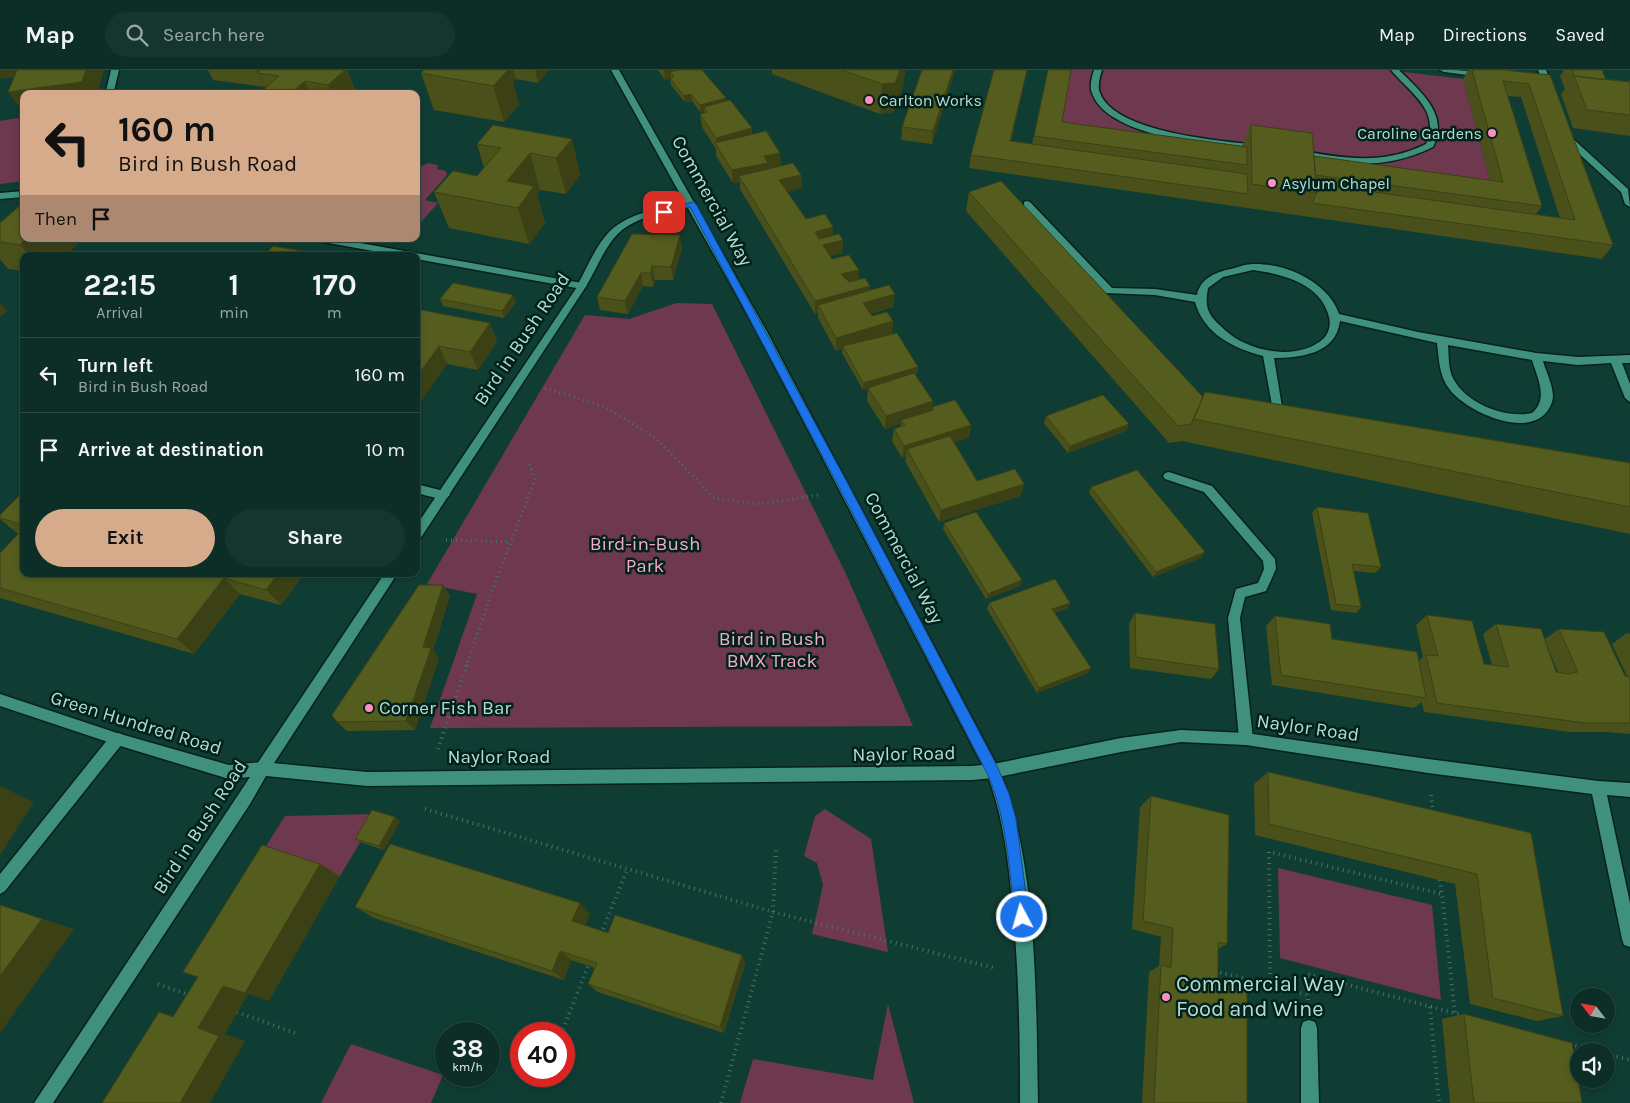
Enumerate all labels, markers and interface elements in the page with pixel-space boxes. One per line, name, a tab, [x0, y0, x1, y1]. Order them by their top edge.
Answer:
search box	[105, 12, 455, 57]
text: Map	[25, 21, 75, 49]
icon: search	[123, 21, 151, 49]
text: Search here	[163, 24, 265, 46]
text: Map	[1379, 24, 1415, 46]
text: Directions	[1443, 24, 1527, 46]
text: Saved	[1555, 24, 1605, 46]
place label: Carlton Works	[879, 91, 982, 110]
marker: Carlton Works	[863, 94, 875, 106]
text: 160 m	[118, 109, 216, 150]
icon: left	[35, 110, 100, 175]
place label: Caroline Gardens	[1357, 124, 1482, 143]
marker: Caroline Gardens	[1486, 127, 1498, 139]
street label: Commercial Way	[667, 132, 757, 270]
text: Bird in Bush Road	[118, 151, 297, 177]
place label: Asylum Chapel	[1282, 174, 1390, 193]
marker: Asylum Chapel	[1266, 177, 1278, 189]
pin	[643, 191, 685, 233]
icon: arrive	[650, 198, 678, 226]
icon: arrive	[87, 205, 115, 233]
text: Then	[35, 208, 77, 230]
text: 22:15	[83, 267, 156, 303]
text: 1	[229, 267, 239, 303]
text: 170	[312, 267, 357, 303]
street label: Bird in Bush Road	[470, 269, 574, 409]
text: Arrival	[96, 303, 143, 322]
text: min	[219, 303, 249, 322]
text: m	[327, 303, 342, 322]
text: Turn left	[78, 355, 153, 377]
icon: left	[35, 361, 63, 389]
text: 160 m	[354, 364, 405, 386]
text: Bird in Bush Road	[78, 377, 208, 396]
icon: arrive	[35, 436, 63, 464]
text: Arrive at destination	[78, 439, 264, 461]
text: 10 m	[365, 439, 405, 461]
street label: Commercial Way	[860, 489, 948, 628]
button: Exit	[35, 509, 215, 567]
button: Share	[225, 509, 405, 567]
park label: Bird-in-Bush Park	[590, 533, 700, 577]
park label: Bird in Bush BMX Track	[719, 628, 825, 672]
street label: Green Hundred Road	[48, 687, 224, 759]
place label: Corner Fish Bar	[379, 697, 511, 719]
marker: Corner Fish Bar	[363, 702, 375, 714]
street label: Naylor Road	[1255, 710, 1361, 746]
street label: Naylor Road	[852, 742, 956, 766]
street label: Naylor Road	[447, 746, 551, 768]
street label: Bird in Bush Road	[149, 756, 251, 898]
position arrow	[995, 890, 1047, 942]
place label: Commercial Way Food and Wine	[1176, 971, 1345, 1022]
north arrow	[1570, 988, 1615, 1032]
map controls	[1570, 988, 1615, 1088]
marker: Commercial Way Food and Wine	[1160, 991, 1172, 1003]
speed limit sign: 40	[510, 1022, 575, 1087]
text: 38	[452, 1034, 483, 1063]
button: sound	[1570, 1043, 1615, 1088]
text: km/h	[452, 1060, 483, 1074]

